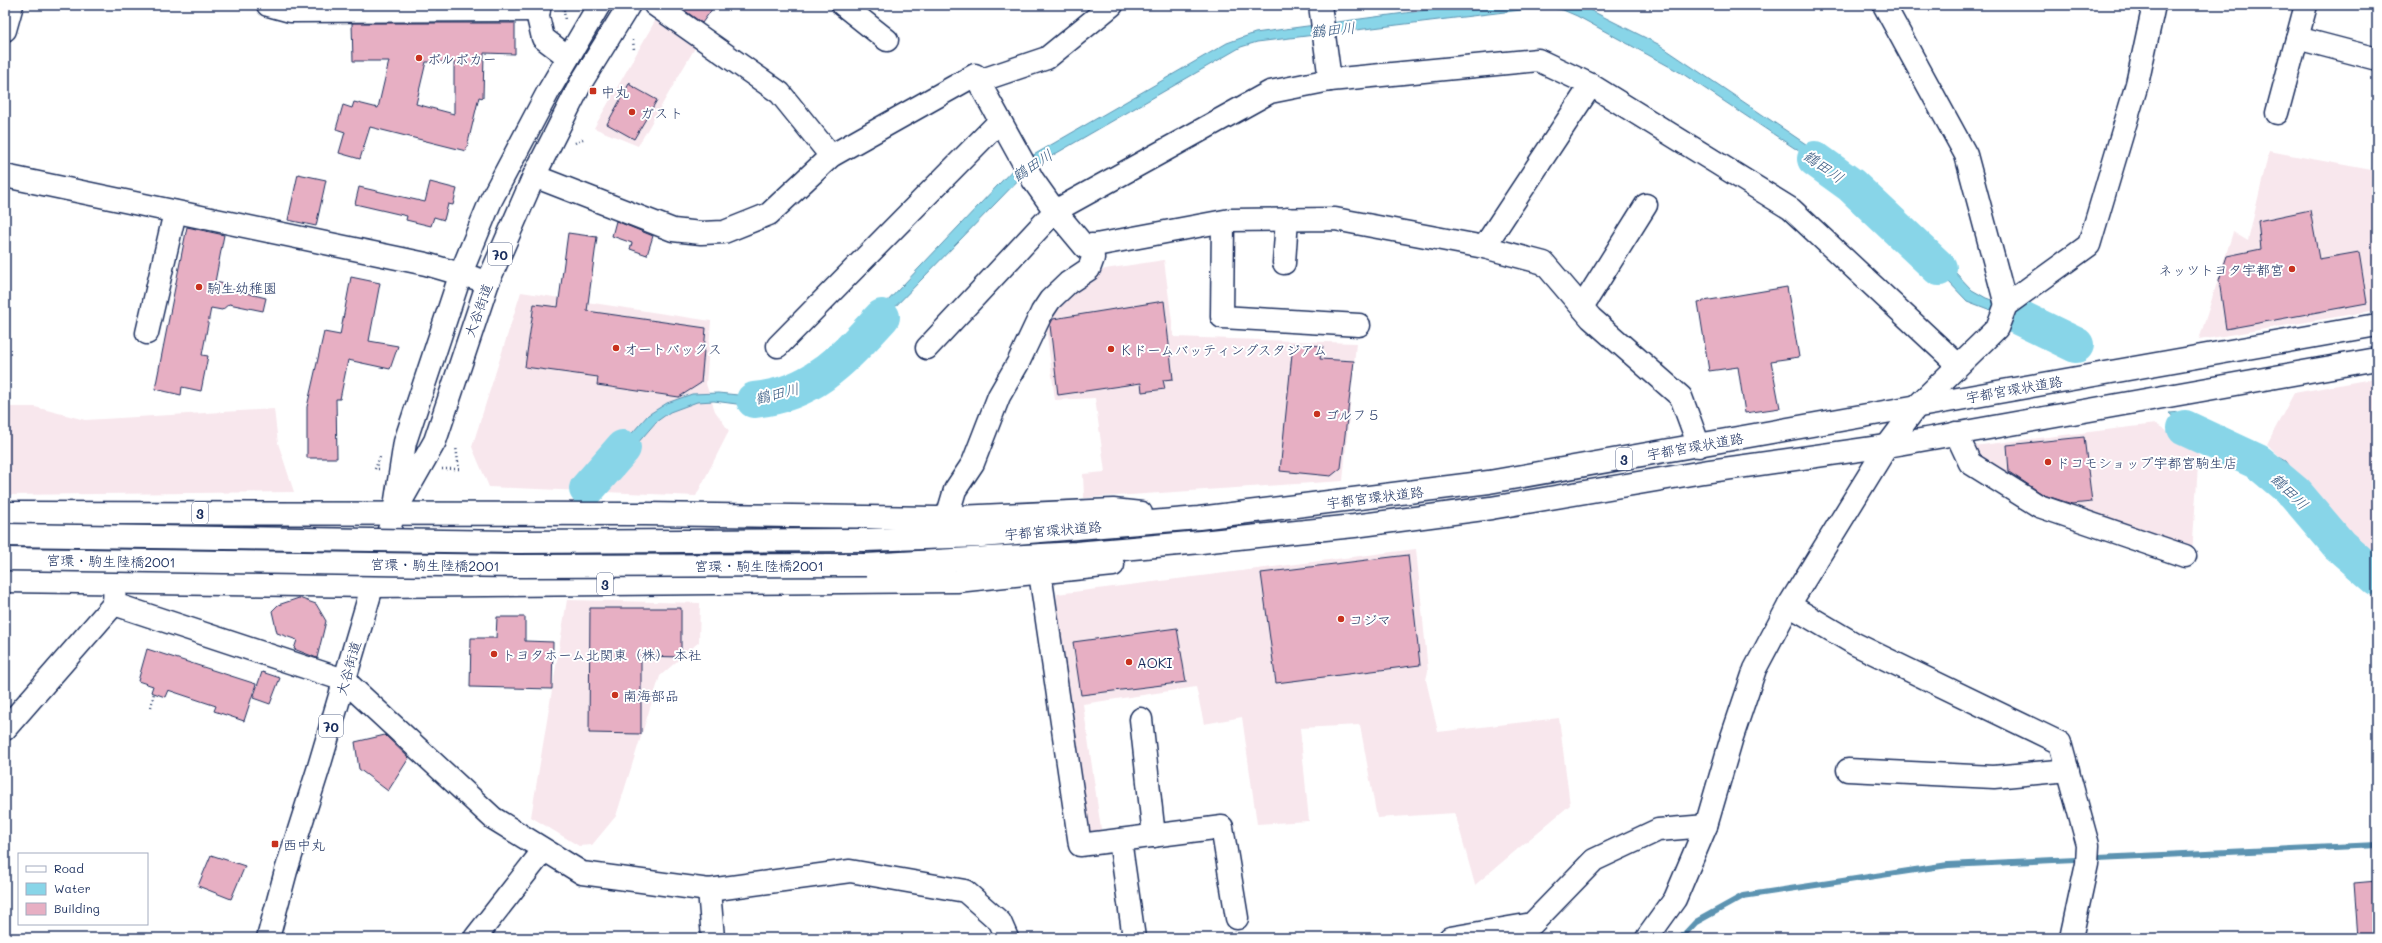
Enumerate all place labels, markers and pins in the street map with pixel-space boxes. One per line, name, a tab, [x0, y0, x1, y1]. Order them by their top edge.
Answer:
place label: ボルボカー	[427, 49, 497, 68]
marker: ボルボカー	[414, 53, 424, 63]
place label: 中丸	[601, 82, 629, 101]
marker: 中丸	[588, 86, 598, 96]
place label: ガスト	[640, 103, 683, 122]
marker: ガスト	[627, 107, 637, 117]
place label: ネッツトヨタ宇都宮	[2159, 260, 2284, 279]
marker: ネッツトヨタ宇都宮	[2287, 264, 2297, 274]
place label: 駒生幼稚園	[207, 278, 277, 297]
marker: 駒生幼稚園	[194, 282, 204, 292]
place label: オートバックス	[624, 339, 722, 358]
place label: Ｋドームバッティングスタジアム	[1119, 340, 1327, 359]
marker: オートバックス	[611, 343, 621, 353]
marker: Ｋドームバッティングスタジアム	[1106, 344, 1116, 354]
place label: ゴルフ５	[1325, 405, 1380, 424]
marker: ゴルフ５	[1312, 409, 1322, 419]
place label: ドコモショップ宇都宮駒生店	[2056, 453, 2237, 472]
marker: ドコモショップ宇都宮駒生店	[2043, 457, 2053, 467]
place label: コジマ	[1349, 610, 1391, 629]
marker: コジマ	[1336, 614, 1346, 624]
place label: トヨタホーム北関東（株） 本社	[502, 645, 702, 664]
marker: トヨタホーム北関東（株） 本社	[489, 649, 499, 659]
place label: AOKI	[1137, 653, 1172, 672]
marker: AOKI	[1124, 657, 1134, 667]
place label: 南海部品	[623, 686, 679, 705]
marker: 南海部品	[610, 690, 620, 700]
place label: 西中丸	[283, 835, 325, 854]
marker: 西中丸	[270, 839, 280, 849]

